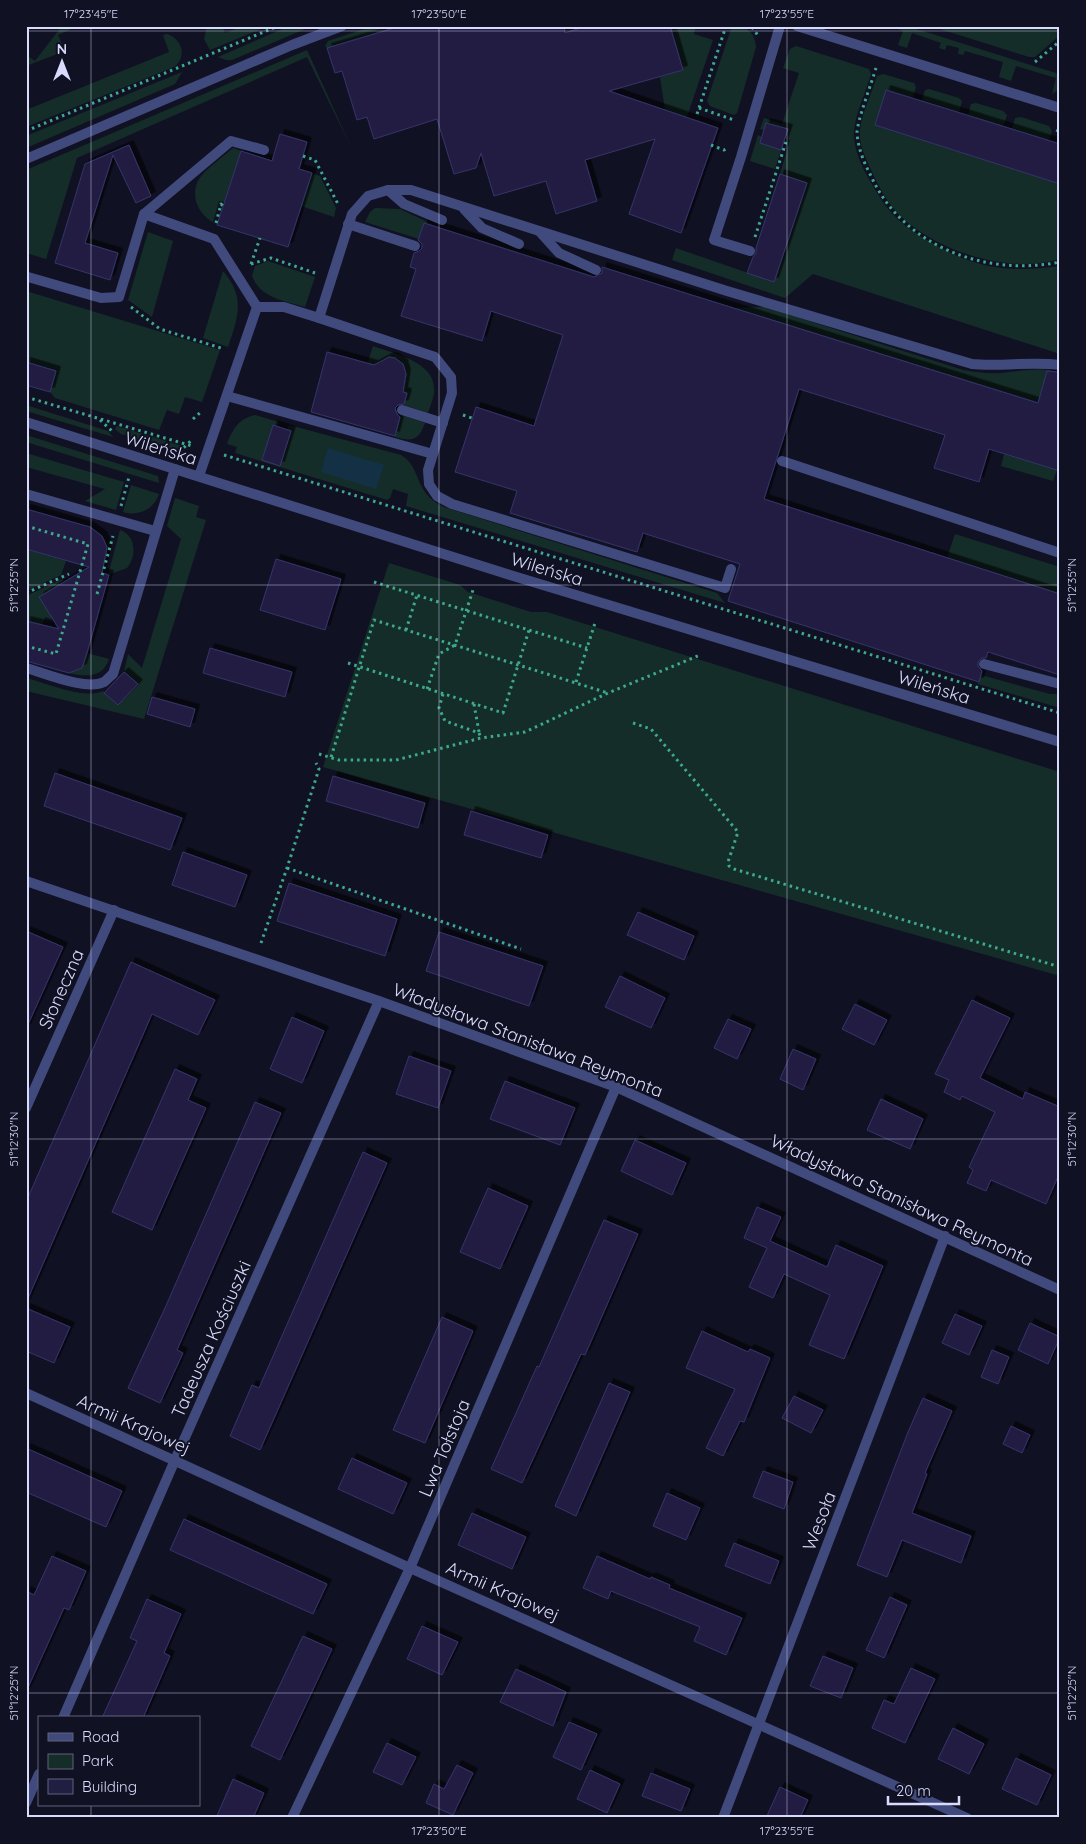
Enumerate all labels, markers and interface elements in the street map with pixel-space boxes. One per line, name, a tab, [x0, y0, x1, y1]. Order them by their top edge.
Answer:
text: 17°23'45"E	[64, 6, 118, 21]
text: 17°23'50"E	[412, 6, 467, 21]
text: 17°23'55"E	[760, 6, 814, 21]
north arrow	[38, 38, 88, 88]
text: N	[57, 40, 67, 58]
street label: Wileńska	[122, 426, 200, 470]
street label: Wileńska	[508, 547, 586, 591]
text: 51°12'35"N	[6, 558, 21, 612]
text: 51°12'35"N	[1064, 558, 1079, 612]
street label: Wileńska	[895, 665, 973, 709]
street label: Słoneczna	[33, 946, 89, 1032]
street label: Władysława Stanisława Reymonta	[390, 978, 666, 1102]
text: 51°12'30"N	[6, 1111, 21, 1167]
text: 51°12'30"N	[1064, 1111, 1079, 1167]
street label: Władysława Stanisława Reymonta	[767, 1129, 1037, 1271]
street label: Tadeusza Kościuszki	[166, 1257, 256, 1421]
street label: Armii Krajowej	[74, 1389, 194, 1459]
street label: Lwa Tołstoja	[413, 1396, 475, 1500]
street label: Wesoła	[797, 1488, 841, 1554]
street label: Armii Krajowej	[443, 1556, 563, 1626]
text: 51°12'25"N	[6, 1666, 21, 1720]
text: 51°12'25"N	[1064, 1666, 1079, 1720]
legend	[38, 1716, 200, 1806]
text: Road	[82, 1727, 119, 1746]
text: Park	[82, 1751, 114, 1770]
scale bar	[888, 1774, 960, 1806]
text: Building	[82, 1777, 137, 1796]
text: 20 m	[896, 1781, 931, 1800]
text: 17°23'50"E	[412, 1823, 467, 1838]
text: 17°23'55"E	[760, 1823, 814, 1838]

